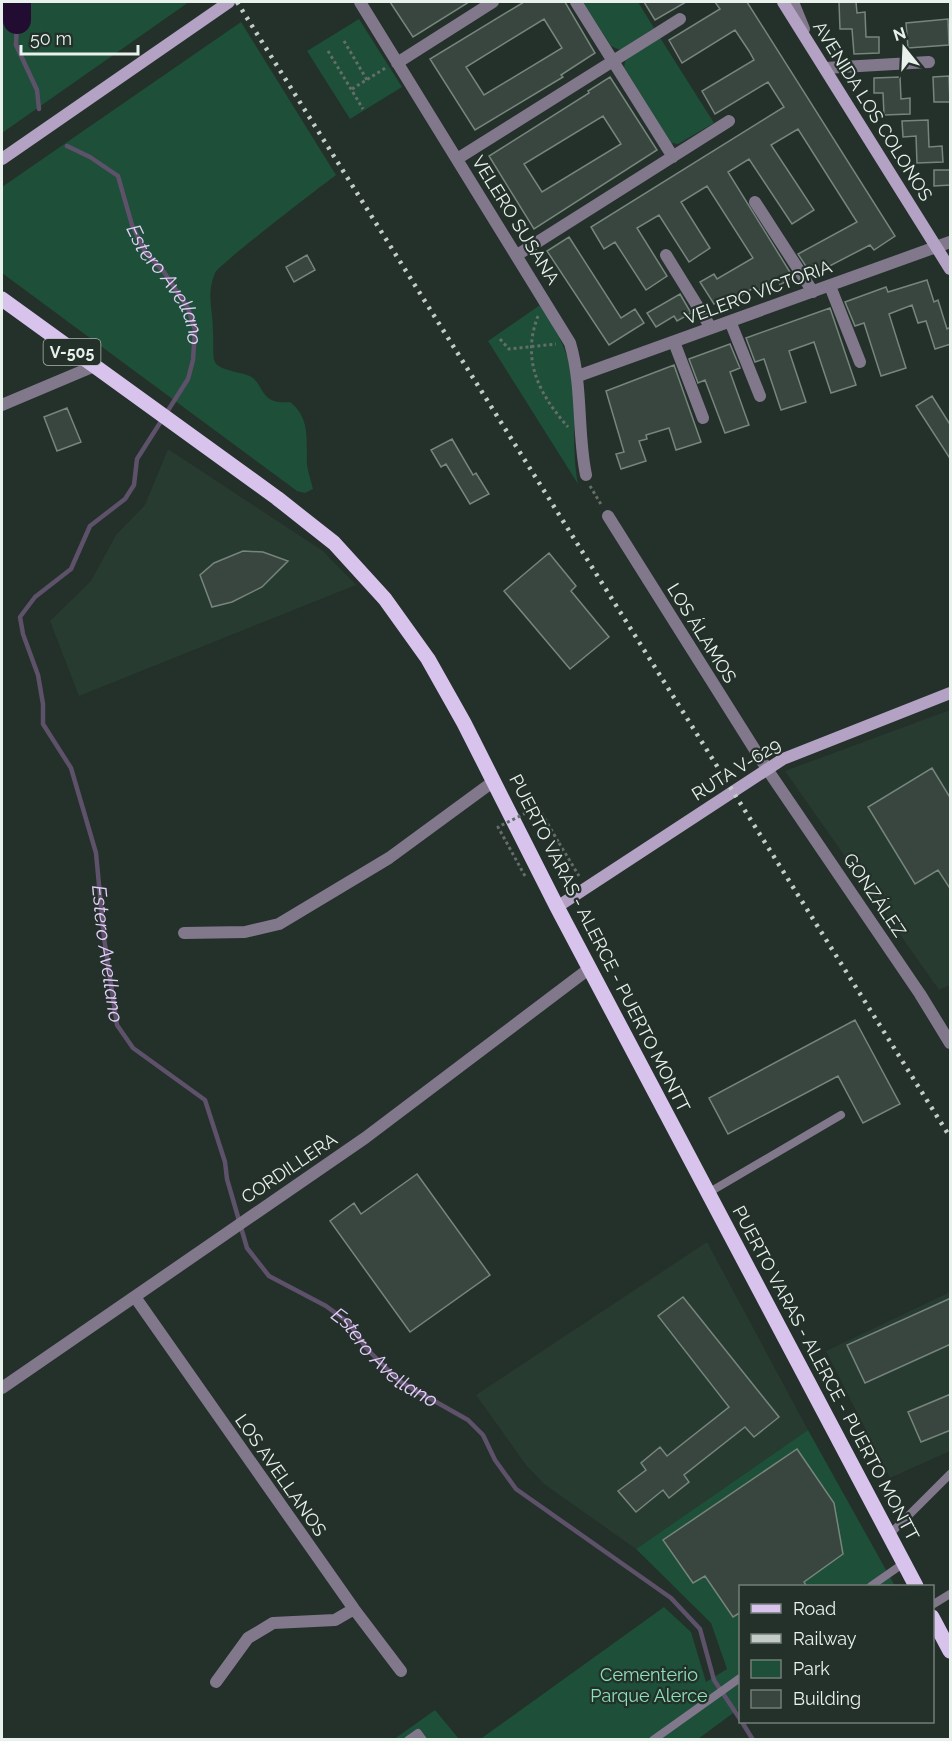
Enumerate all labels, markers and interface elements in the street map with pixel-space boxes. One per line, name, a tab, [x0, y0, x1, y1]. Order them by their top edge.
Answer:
street label: AVENIDA LOS COLONOS	[809, 17, 937, 205]
scale bar	[21, 18, 138, 56]
north arrow	[874, 18, 934, 78]
text: 50 m	[30, 28, 72, 49]
street label: VELERO SUSANA	[468, 152, 564, 288]
water label: Estero Avellano	[121, 220, 208, 346]
street label: VELERO VICTORIA	[681, 256, 835, 328]
road number: V-505	[44, 339, 100, 365]
street label: LOS ÁLAMOS	[663, 579, 742, 687]
street label: RUTA V-629	[688, 733, 784, 805]
street label: PUERTO VARAS - ALERCE - PUERTO MONTT	[505, 771, 695, 1115]
street label: GONZÁLEZ	[839, 849, 912, 941]
water label: Estero Avellano	[87, 884, 128, 1024]
street label: CORDILLERA	[237, 1128, 341, 1208]
street label: PUERTO VARAS - ALERCE - PUERTO MONTT	[728, 1202, 924, 1544]
water label: Estero Avellano	[327, 1302, 442, 1413]
street label: LOS AVELLANOS	[231, 1410, 331, 1540]
legend	[739, 1585, 934, 1723]
text: Road	[793, 1598, 836, 1619]
text: Railway	[793, 1628, 857, 1649]
text: Park	[793, 1658, 830, 1679]
park label: Cementerio Parque Alerce	[590, 1664, 708, 1706]
text: Building	[793, 1688, 861, 1709]

